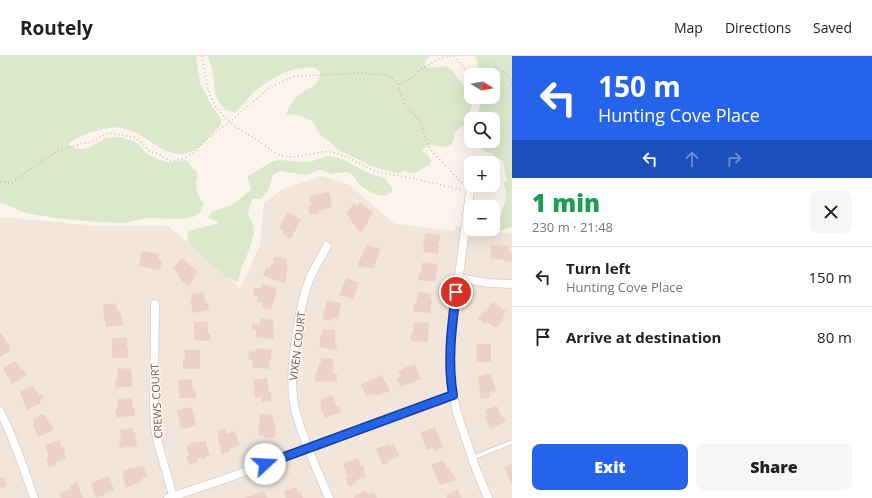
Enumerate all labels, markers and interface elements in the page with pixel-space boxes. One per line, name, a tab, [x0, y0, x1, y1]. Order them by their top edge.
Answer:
text: Routely	[20, 15, 93, 41]
text: Map	[674, 18, 703, 37]
text: Directions	[725, 18, 791, 37]
text: Saved	[813, 18, 852, 37]
text: 150 m	[598, 67, 681, 105]
north arrow	[464, 68, 500, 104]
map controls	[464, 68, 500, 236]
icon: left	[532, 72, 584, 124]
text: Hunting Cove Place	[598, 103, 760, 127]
button: search	[464, 112, 500, 148]
icon: left	[639, 148, 661, 170]
icon: ahead	[681, 148, 703, 170]
icon: right	[723, 148, 745, 170]
button: +	[464, 156, 500, 192]
text: 1 min	[532, 186, 600, 219]
button: close	[810, 191, 852, 233]
button: −	[464, 200, 500, 236]
text: 230 m · 21:48	[532, 218, 613, 236]
text: Turn left	[566, 258, 631, 278]
icon: left	[532, 266, 554, 288]
text: 150 m	[808, 267, 852, 287]
pin	[439, 275, 473, 309]
text: Hunting Cove Place	[566, 278, 683, 296]
icon: arrive	[445, 281, 467, 303]
street label: VIXEN COURT	[285, 311, 309, 381]
icon: arrive	[532, 326, 554, 348]
text: Arrive at destination	[566, 327, 721, 347]
text: 80 m	[817, 327, 852, 347]
street label: CREWS COURT	[147, 363, 165, 439]
position arrow	[244, 443, 286, 485]
button: Exit	[532, 444, 688, 490]
button: Share	[696, 444, 852, 490]

